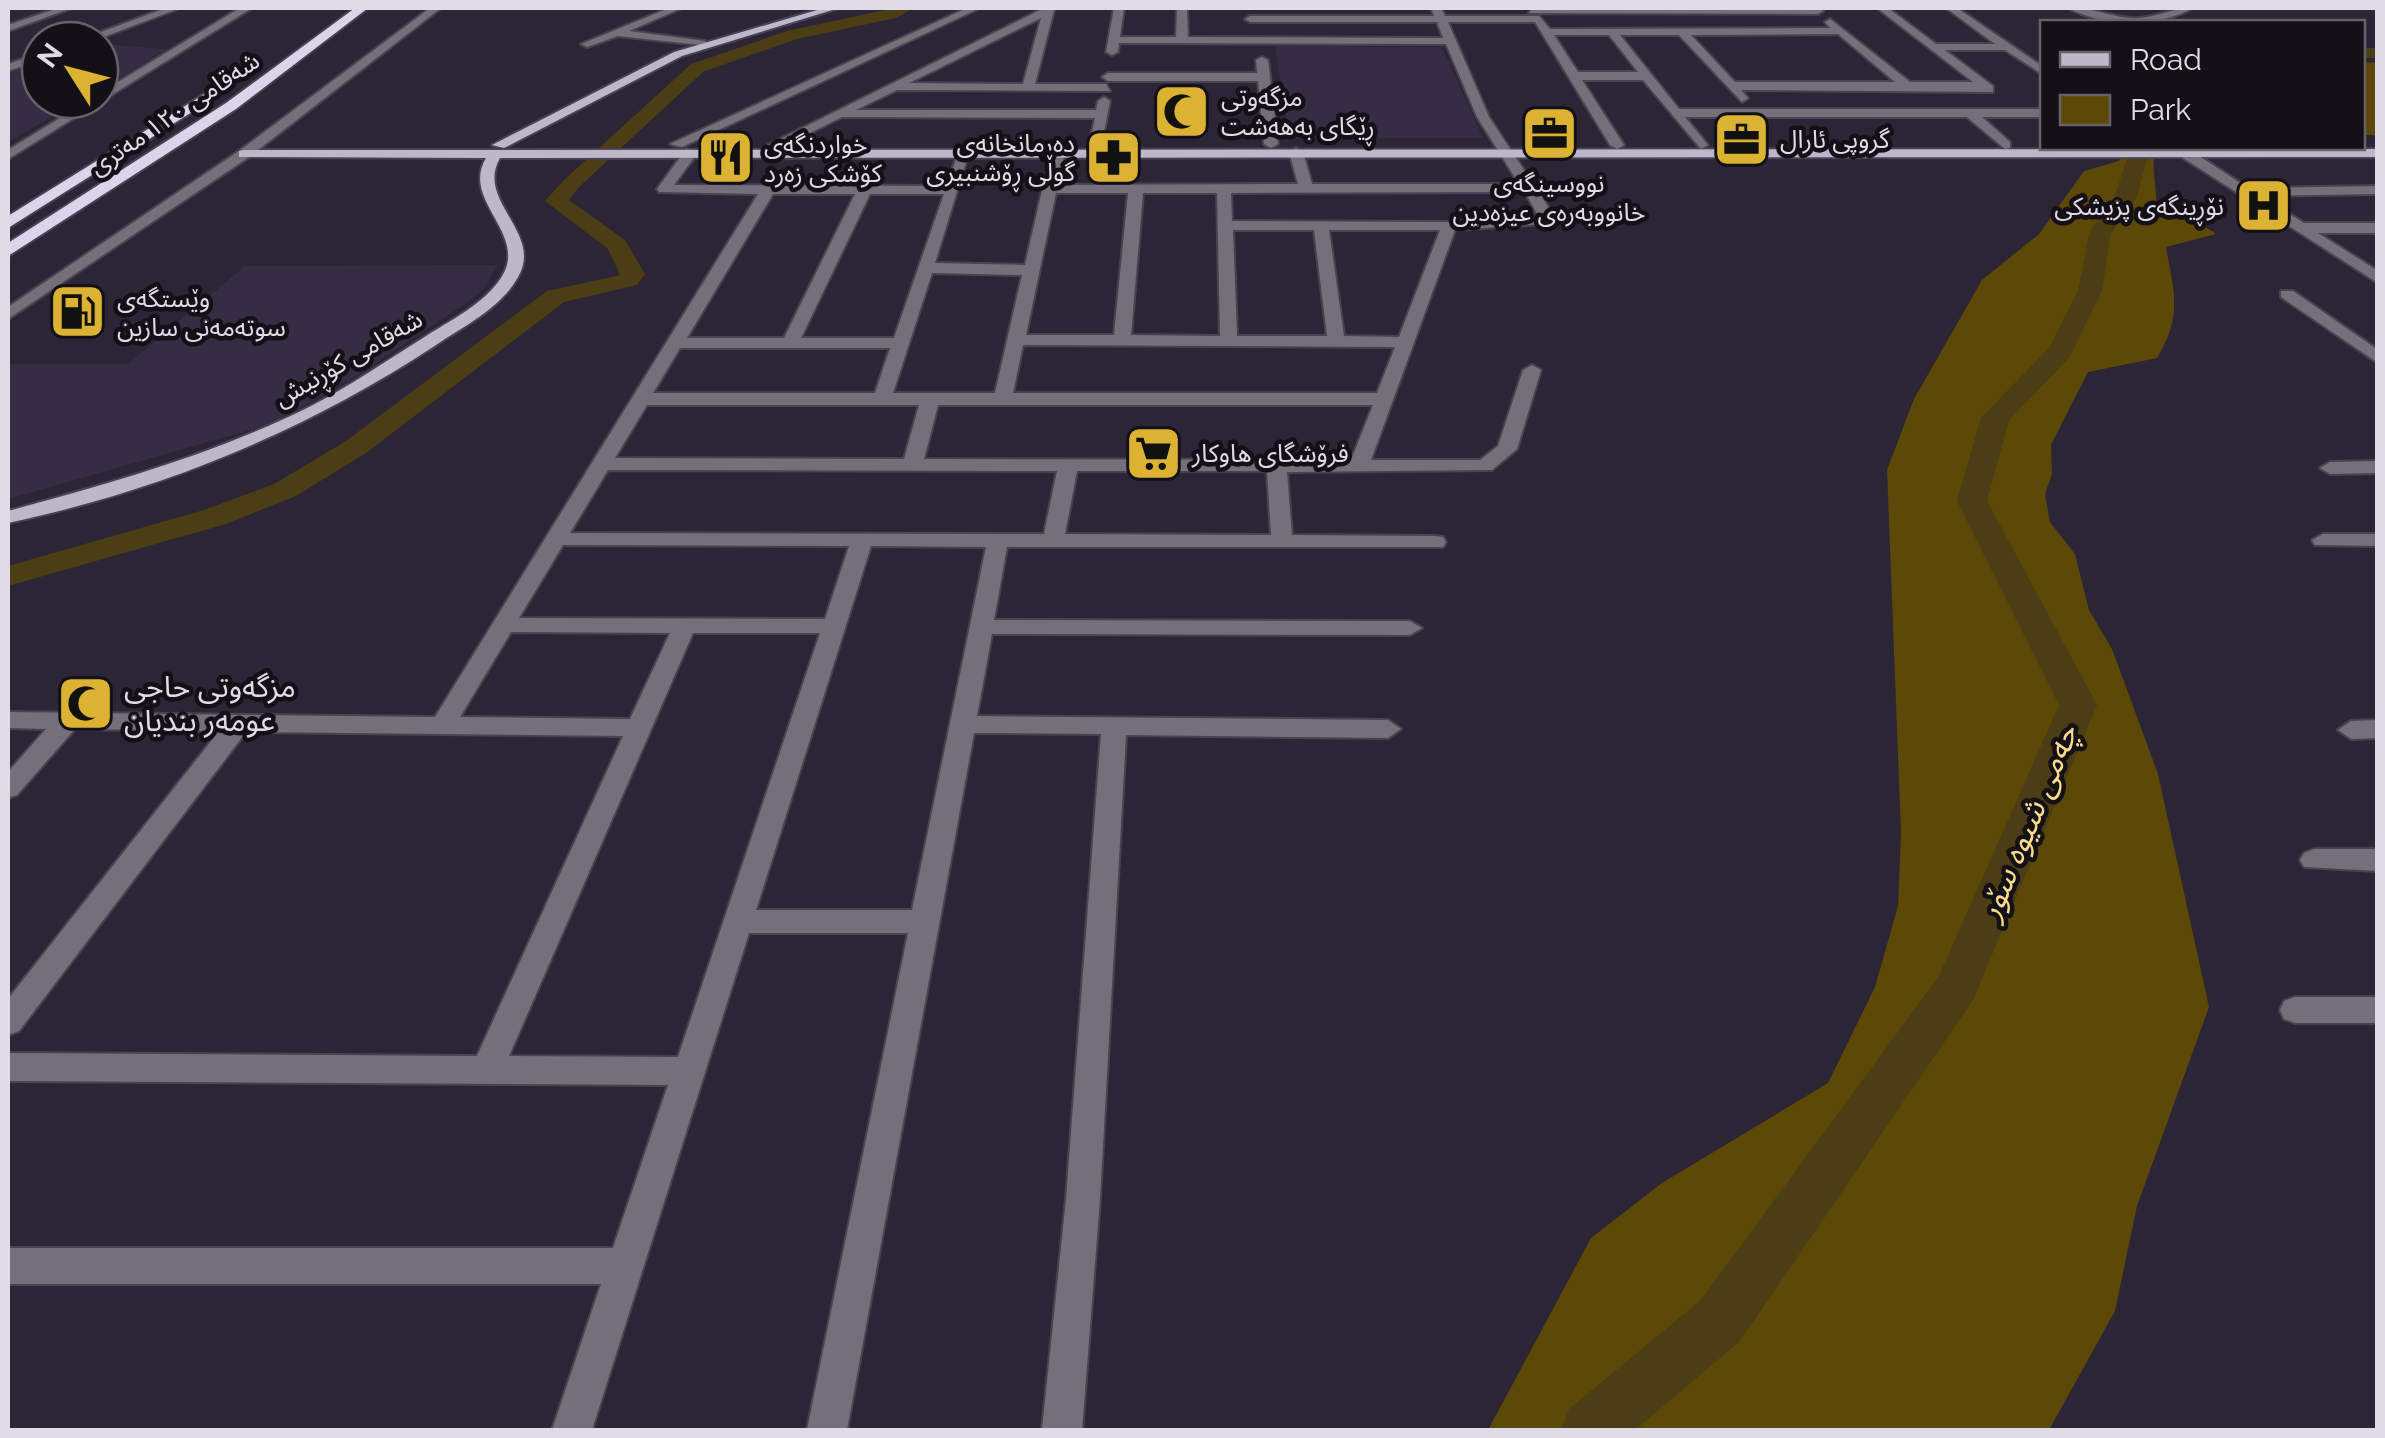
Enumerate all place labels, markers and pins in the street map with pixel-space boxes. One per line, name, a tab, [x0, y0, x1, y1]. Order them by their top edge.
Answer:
mosque icon: مزگەوتی ڕێگای بەھەشت	[1152, 81, 1212, 141]
place label: مزگەوتی ڕێگای بەھەشت	[1221, 82, 1375, 147]
office icon: نووسینگەی خانووبەرەی عیزەدین	[1519, 104, 1579, 164]
office icon: گروپی ئارال	[1711, 109, 1771, 169]
place label: گروپی ئارال	[1780, 124, 1890, 155]
pharmacy icon: دەرمانخانەی گوڵی ڕۆشنبیری	[1084, 127, 1144, 187]
restaurant icon: خواردنگەی کۆشکی زەرد	[695, 128, 755, 188]
place label: دەرمانخانەی گوڵی ڕۆشنبیری	[926, 128, 1076, 193]
place label: خواردنگەی کۆشکی زەرد	[764, 129, 883, 188]
place label: نووسینگەی خانووبەرەی عیزەدین	[1453, 168, 1645, 227]
hospital icon: نۆڕینگەی پزیشکی	[2233, 176, 2293, 236]
place label: نۆڕینگەی پزیشکی	[2054, 191, 2224, 227]
fuel station icon: وێستگەی سوتەمەنی سازین	[48, 282, 108, 342]
place label: وێستگەی سوتەمەنی سازین	[117, 283, 286, 342]
supermarket icon: فرۆشگای ھاوکار	[1123, 423, 1183, 483]
place label: فرۆشگای ھاوکار	[1191, 438, 1349, 468]
place label: مزگەوتی حاجی عومەر بندیان	[124, 669, 296, 738]
mosque icon: مزگەوتی حاجی عومەر بندیان	[55, 674, 115, 734]

